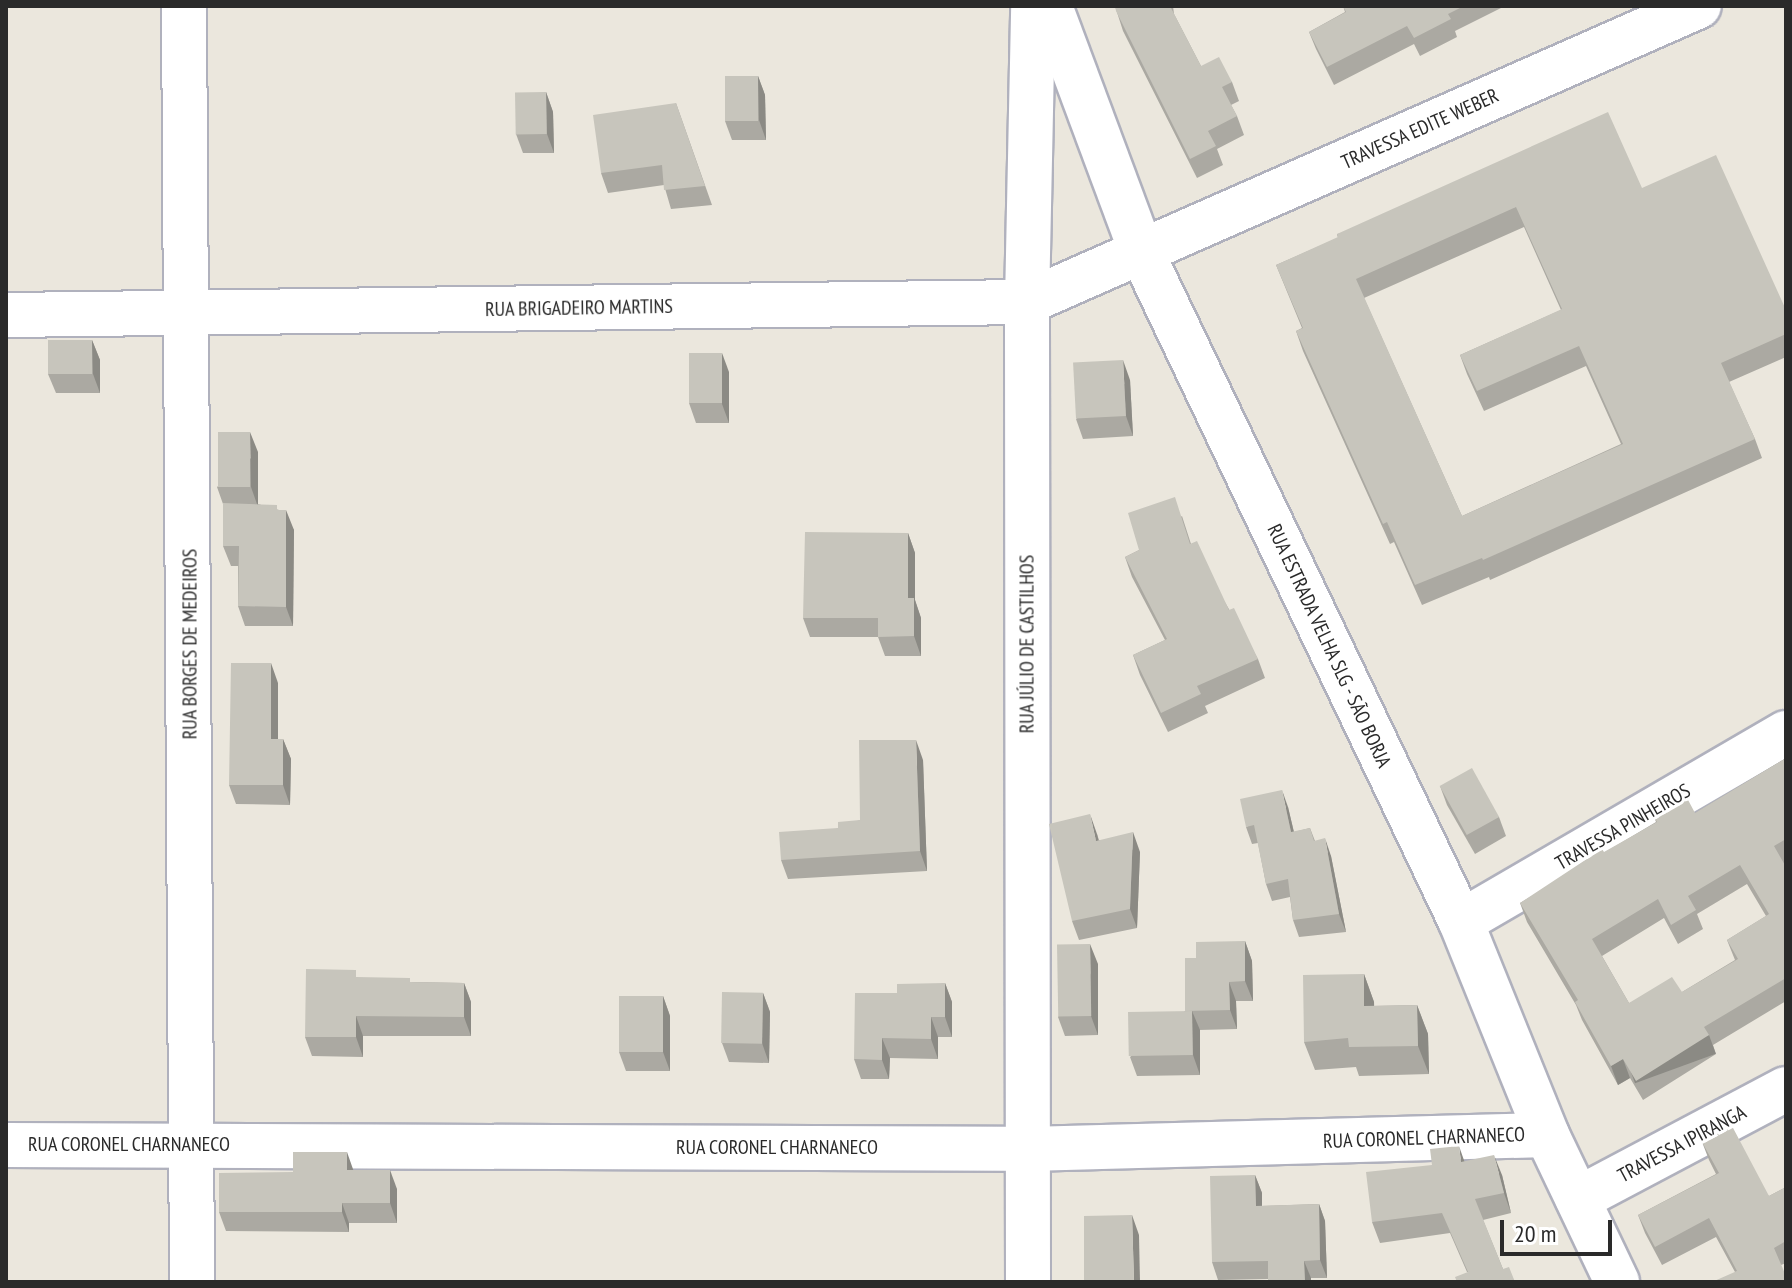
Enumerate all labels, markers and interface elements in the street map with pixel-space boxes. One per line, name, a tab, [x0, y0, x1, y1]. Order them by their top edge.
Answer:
street label: TRAVESSA EDITE WEBER	[1337, 83, 1503, 175]
street label: RUA BRIGADEIRO MARTINS	[485, 294, 673, 322]
street label: RUA ESTRADA VELHA SLG - SÃO BORJA	[1261, 519, 1397, 773]
street label: RUA BORGES DE MEDEIROS	[178, 548, 202, 740]
street label: RUA JÚLIO DE CASTILHOS	[1015, 554, 1039, 734]
street label: TRAVESSA PINHEIROS	[1551, 779, 1695, 875]
street label: TRAVESSA IPIRANGA	[1613, 1100, 1751, 1188]
street label: RUA CORONEL CHARNANECO	[1322, 1122, 1526, 1154]
street label: RUA CORONEL CHARNANECO	[27, 1132, 231, 1156]
street label: RUA CORONEL CHARNANECO	[675, 1135, 879, 1159]
scale bar	[1504, 1204, 1616, 1254]
text: 20 m	[1514, 1218, 1556, 1249]

